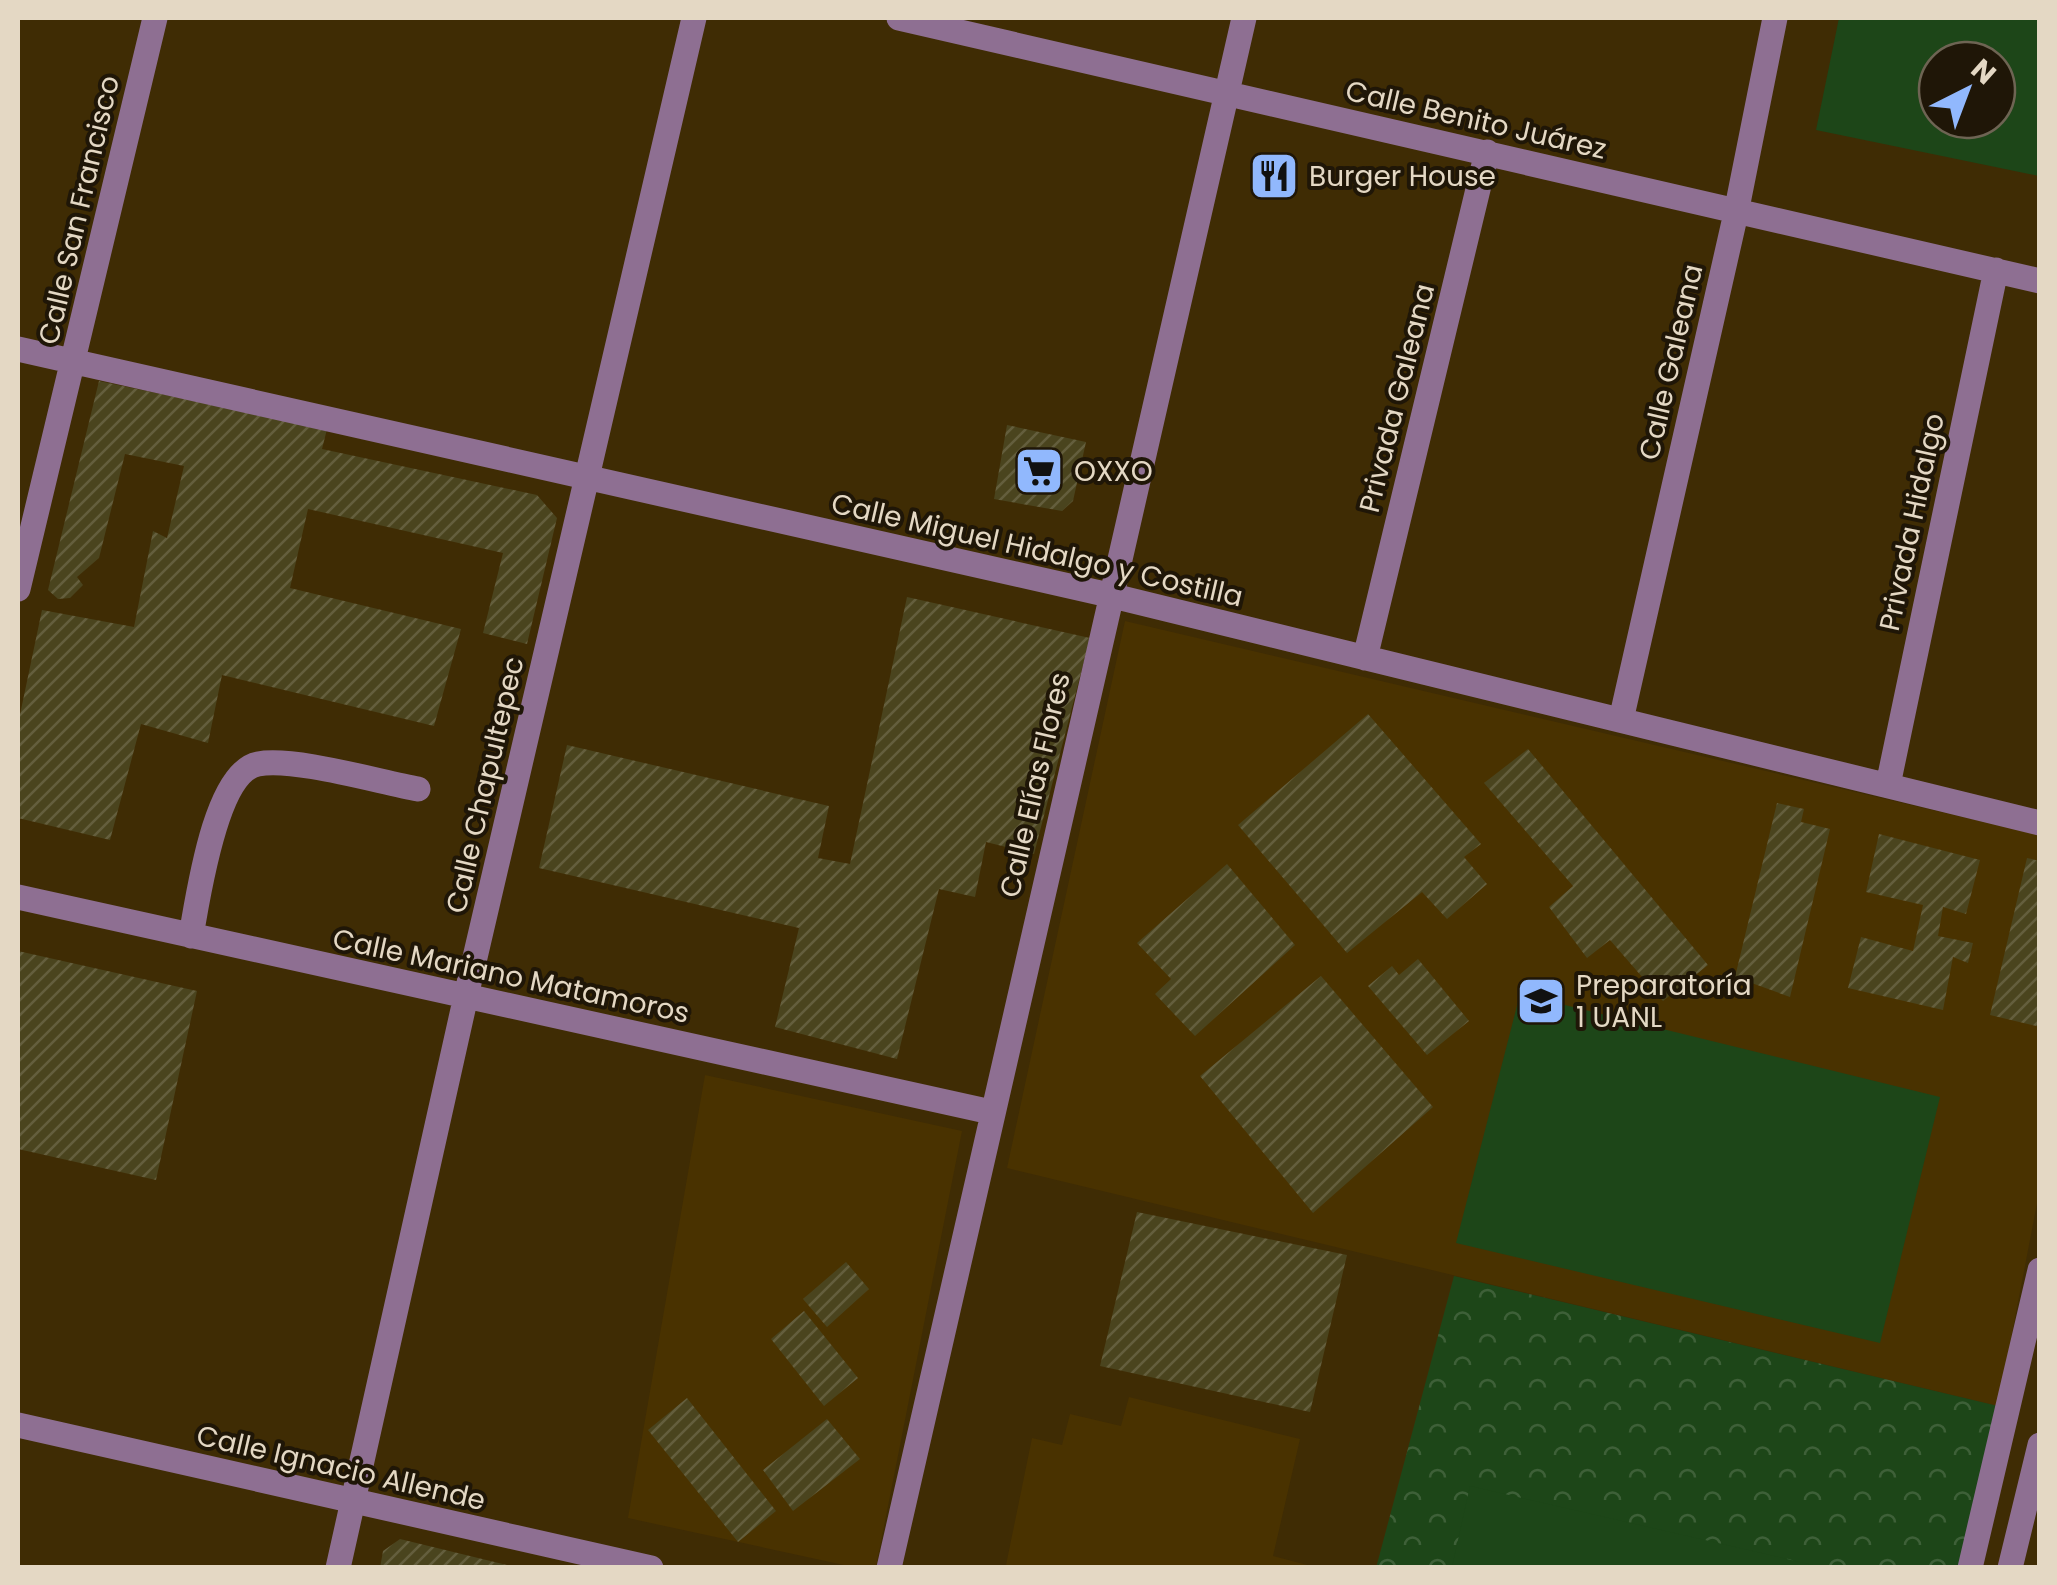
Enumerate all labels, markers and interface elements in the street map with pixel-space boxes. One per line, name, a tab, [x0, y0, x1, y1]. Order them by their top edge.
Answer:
north arrow	[1917, 40, 2017, 140]
text: N	[1963, 50, 2004, 93]
street label: Calle Benito Juárez	[1342, 71, 1610, 169]
street label: Calle San Francisco	[29, 72, 129, 348]
restaurant icon: Burger House	[1248, 150, 1300, 202]
place label: Burger House	[1309, 157, 1496, 196]
street label: Calle Galeana	[1630, 260, 1712, 464]
street label: Privada Galeana	[1350, 280, 1444, 516]
street label: Privada Hidalgo	[1870, 410, 1954, 634]
supermarket icon: OXXO	[1013, 445, 1065, 497]
place label: OXXO	[1074, 452, 1153, 491]
street label: Calle Miguel Hidalgo y Costilla	[827, 484, 1247, 616]
street label: Calle Chapultepec	[437, 653, 533, 917]
street label: Calle Elías Flores	[990, 669, 1080, 901]
street label: Calle Mariano Matamoros	[329, 919, 693, 1033]
place label: Preparatoría 1 UANL	[1576, 966, 1752, 1037]
school or university icon: Preparatoría 1 UANL	[1515, 975, 1567, 1027]
street label: Calle Ignacio Allende	[193, 1416, 489, 1520]

